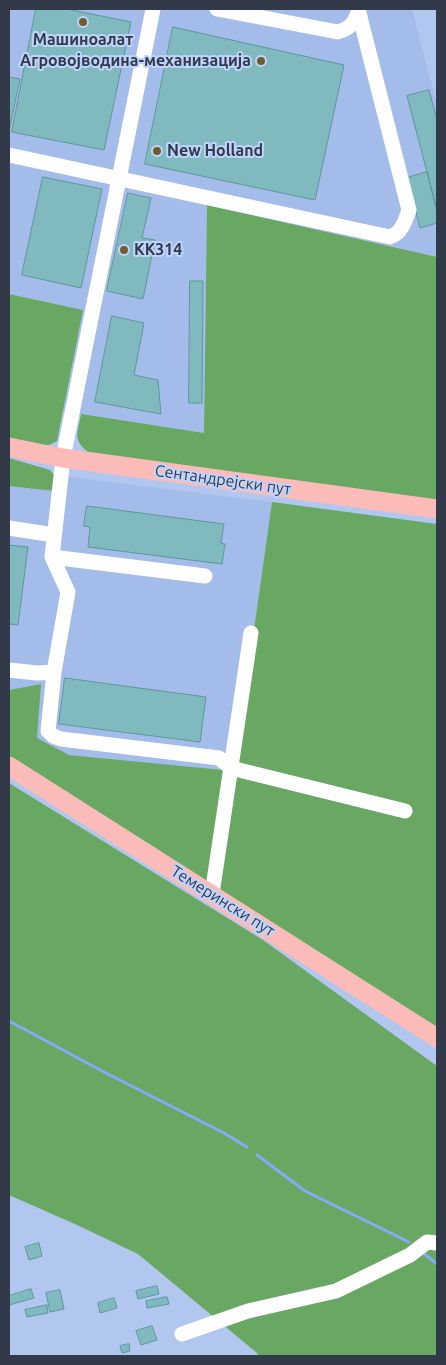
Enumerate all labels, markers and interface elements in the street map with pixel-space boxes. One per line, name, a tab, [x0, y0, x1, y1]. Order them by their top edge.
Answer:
marker: Машиноалат	[77, 16, 89, 28]
place label: Машиноалат	[33, 30, 133, 50]
place label: Агровојводина-механизација	[20, 51, 251, 71]
marker: Агровојводина-механизација	[255, 55, 267, 67]
place label: New Holland	[167, 141, 263, 161]
marker: New Holland	[151, 145, 163, 157]
place label: КК314	[134, 240, 182, 260]
marker: КК314	[118, 244, 130, 256]
street label: Сентандрејски пут	[154, 461, 292, 499]
street label: Темерински пут	[168, 861, 278, 941]

